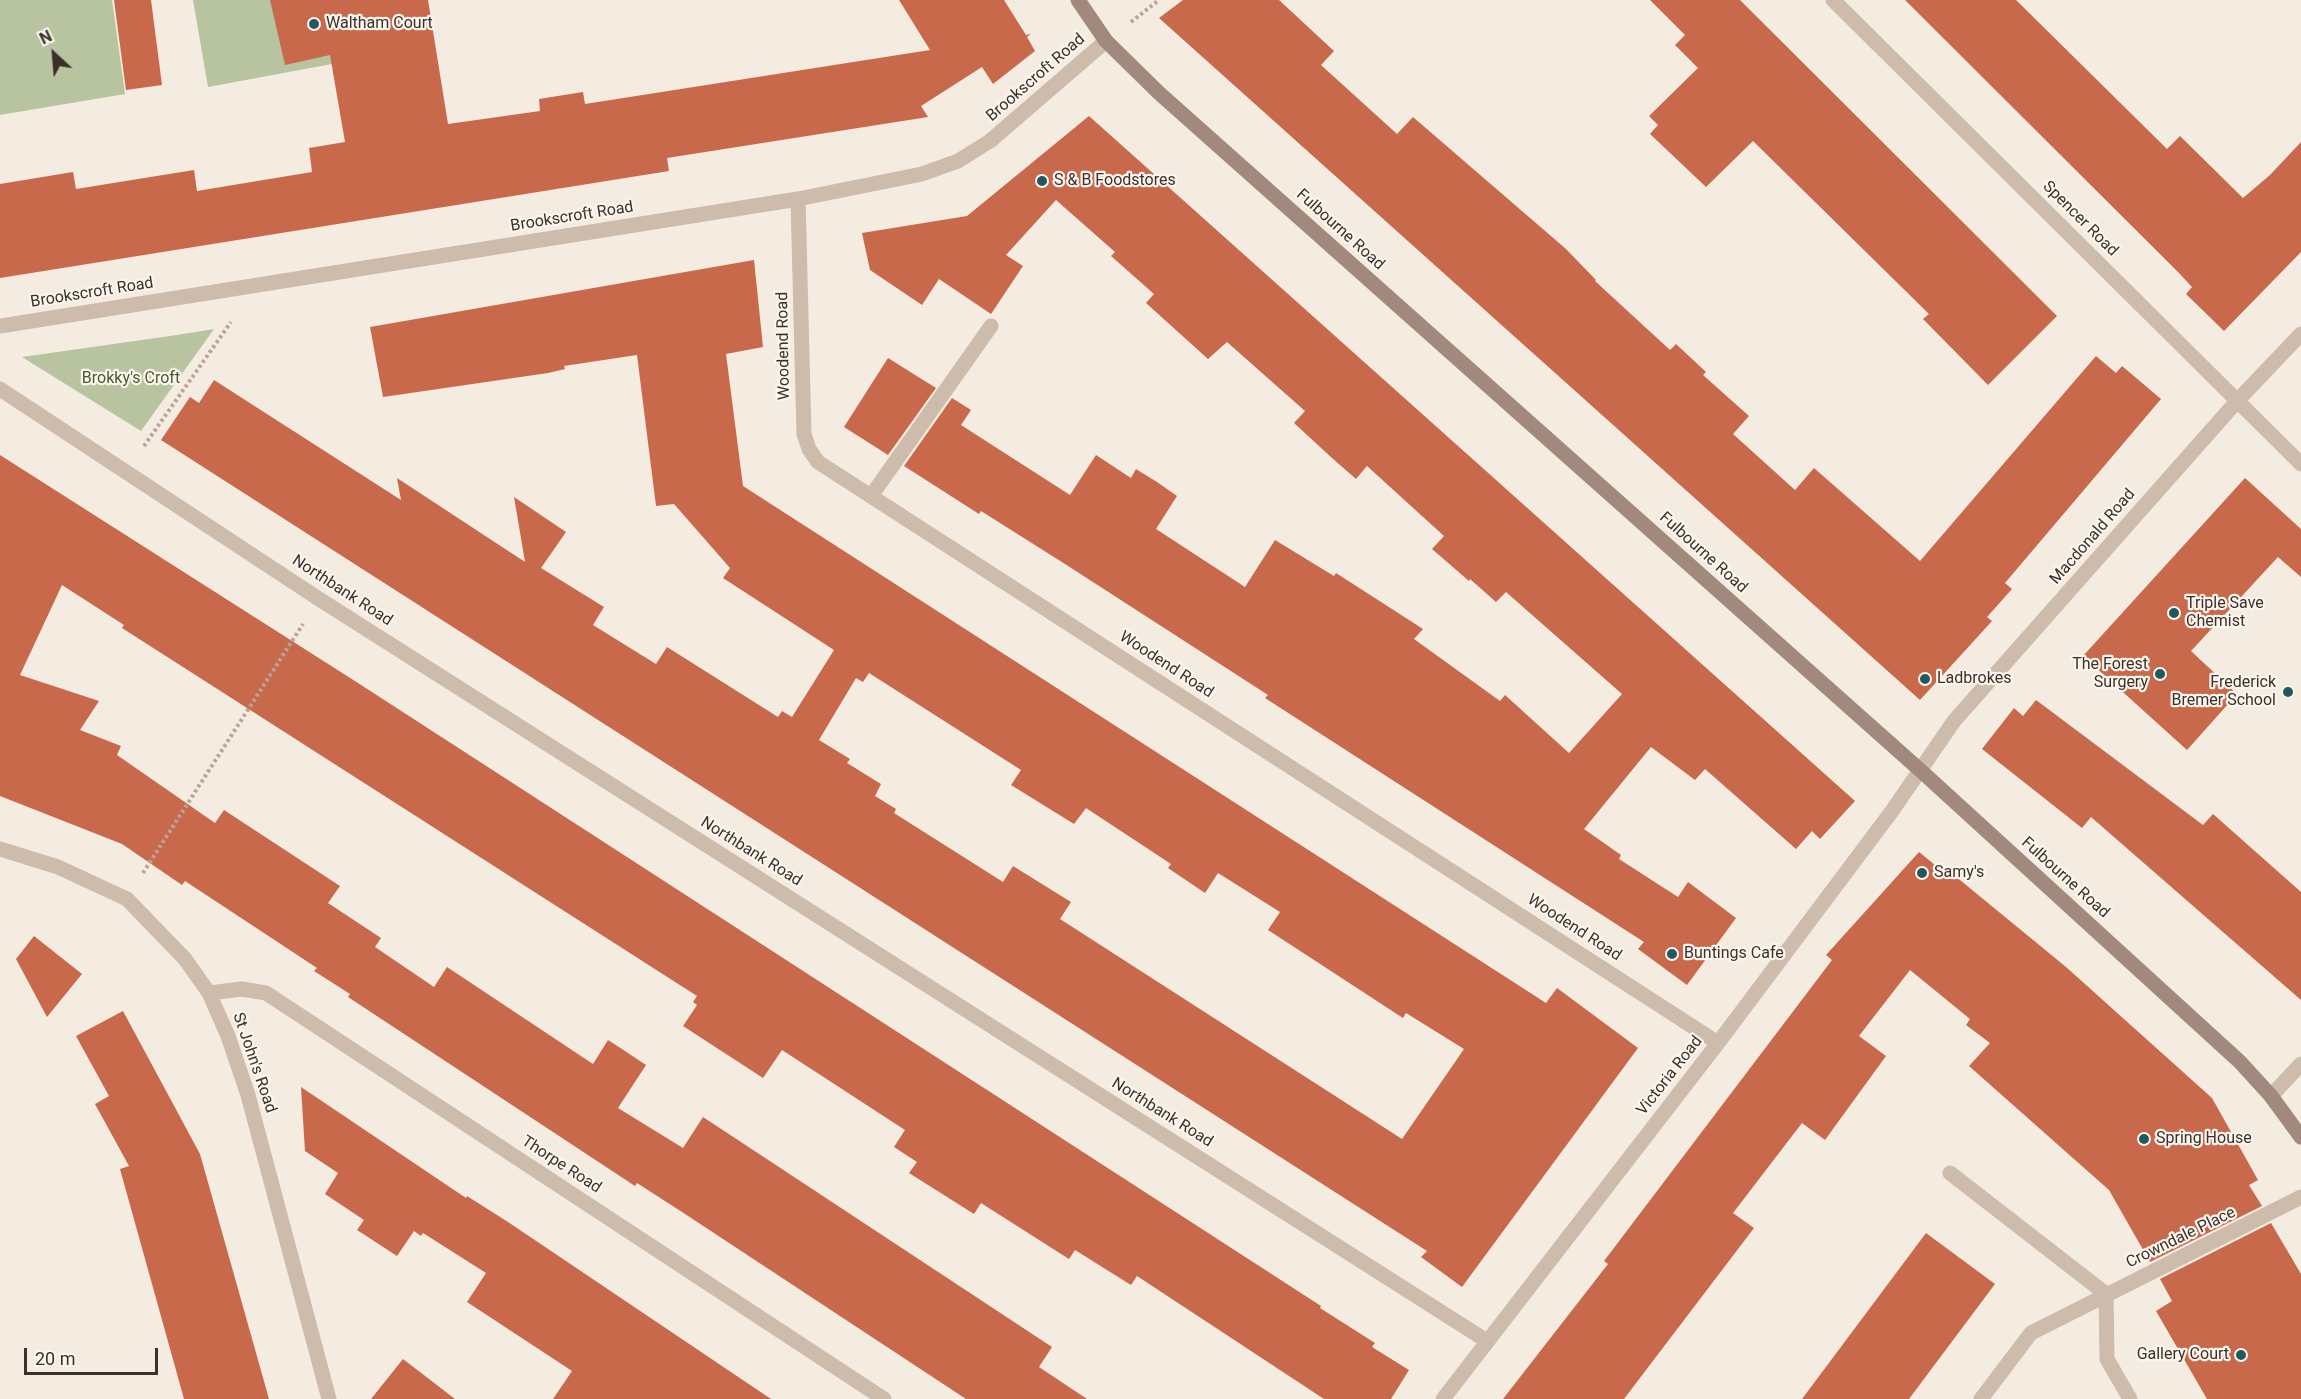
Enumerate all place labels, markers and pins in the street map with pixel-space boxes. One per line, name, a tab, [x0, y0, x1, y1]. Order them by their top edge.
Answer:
place label: Waltham Court	[326, 14, 433, 34]
marker: Waltham Court	[307, 17, 321, 31]
place label: S & B Foodstores	[1054, 171, 1176, 191]
marker: S & B Foodstores	[1035, 174, 1049, 188]
place label: Triple Save Chemist	[2186, 594, 2264, 632]
marker: Triple Save Chemist	[2167, 606, 2181, 620]
place label: The Forest Surgery	[2072, 655, 2148, 693]
marker: The Forest Surgery	[2153, 667, 2167, 681]
place label: Ladbrokes	[1937, 669, 2011, 689]
marker: Ladbrokes	[1918, 672, 1932, 686]
place label: Frederick Bremer School	[2172, 673, 2276, 711]
marker: Frederick Bremer School	[2281, 685, 2295, 699]
place label: Samy's	[1934, 863, 1984, 883]
marker: Samy's	[1915, 866, 1929, 880]
place label: Buntings Cafe	[1684, 944, 1784, 964]
marker: Buntings Cafe	[1665, 947, 1679, 961]
place label: Spring House	[2156, 1129, 2252, 1149]
marker: Spring House	[2137, 1132, 2151, 1146]
place label: Gallery Court	[2137, 1345, 2229, 1365]
marker: Gallery Court	[2234, 1348, 2248, 1362]

